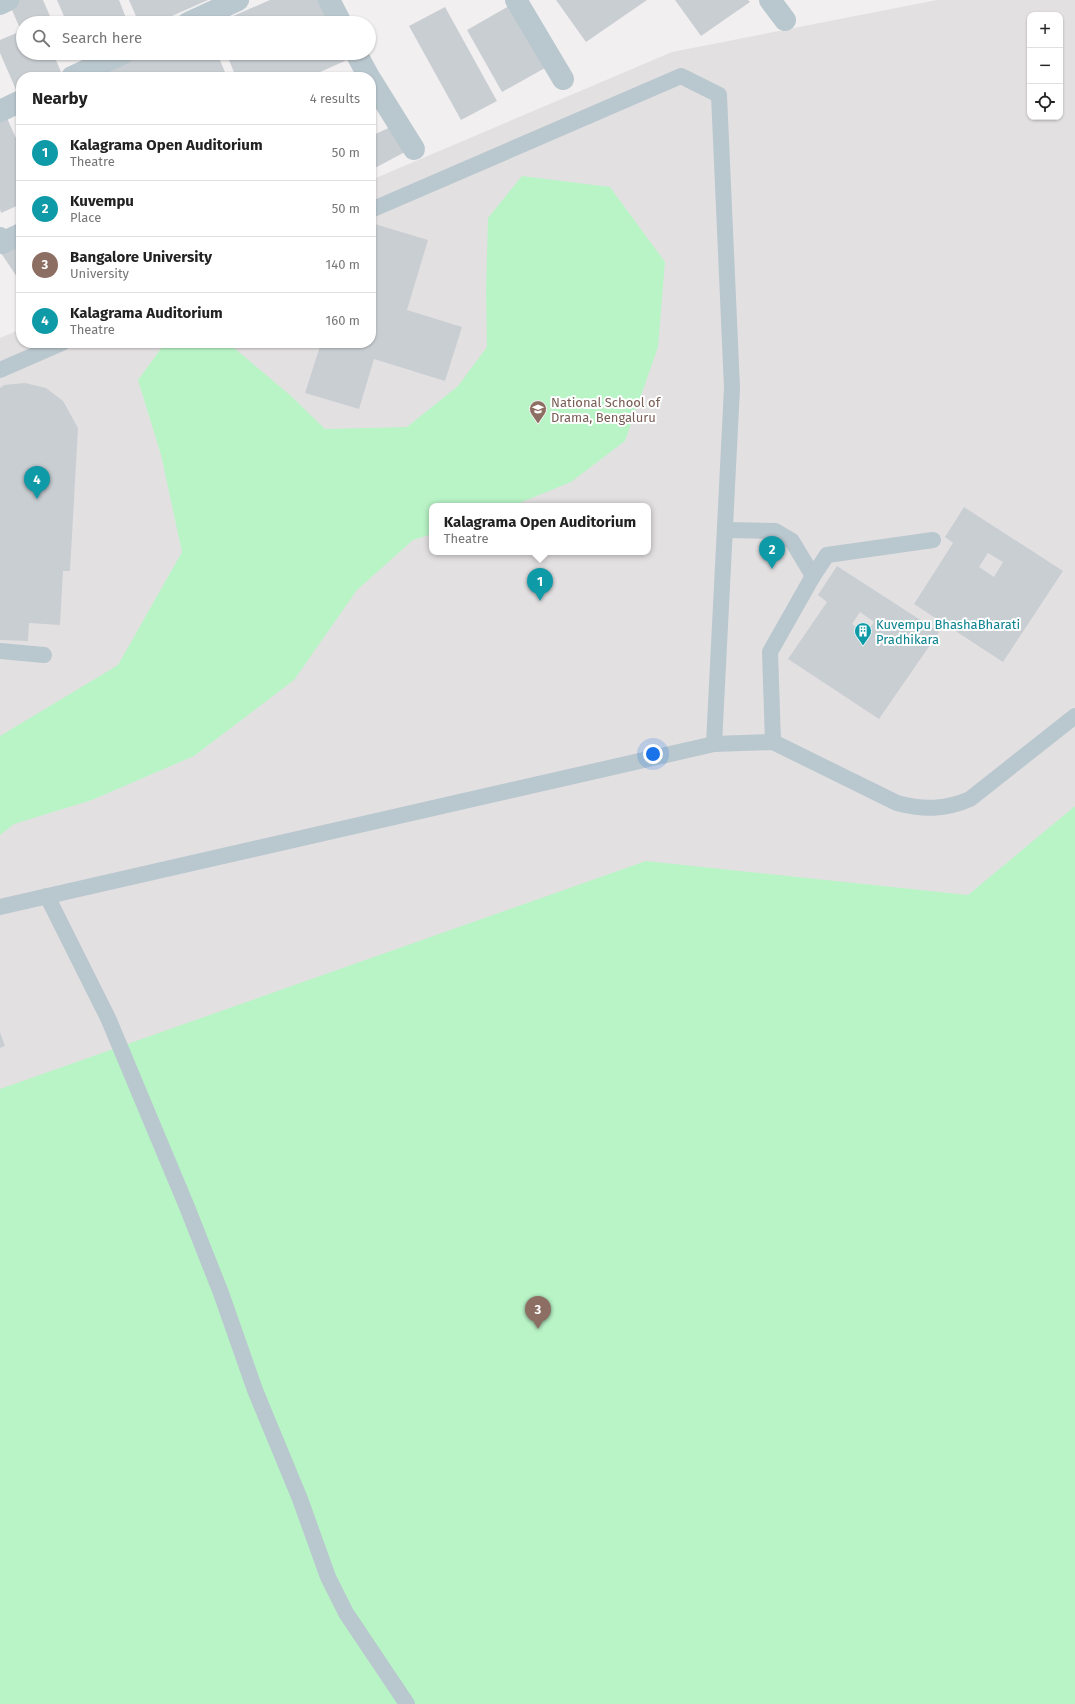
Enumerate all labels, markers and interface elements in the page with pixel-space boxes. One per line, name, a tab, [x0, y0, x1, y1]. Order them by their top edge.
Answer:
map controls	[1027, 12, 1063, 120]
button: +	[1027, 12, 1063, 48]
search box	[16, 16, 376, 60]
icon: search	[30, 27, 52, 49]
text: Search here	[62, 29, 142, 47]
button: −	[1027, 48, 1063, 84]
button: locate	[1027, 84, 1063, 120]
text: Nearby	[32, 88, 87, 109]
text: 4 results	[310, 91, 360, 106]
text: Kalagrama Open Auditorium	[70, 136, 263, 154]
text: 1	[42, 145, 48, 160]
text: 50 m	[332, 145, 360, 160]
text: Theatre	[70, 154, 115, 169]
text: Kuvempu	[70, 192, 134, 210]
text: 2	[42, 201, 48, 216]
text: 50 m	[332, 201, 360, 216]
text: Place	[70, 210, 101, 225]
text: Bangalore University	[70, 248, 212, 266]
text: 3	[42, 257, 48, 272]
text: 140 m	[326, 257, 360, 272]
text: University	[70, 266, 129, 281]
text: Kalagrama Auditorium	[70, 304, 223, 322]
text: 4	[41, 313, 49, 328]
text: 160 m	[326, 313, 360, 328]
text: Theatre	[70, 322, 115, 337]
place label: National School of Drama, Bengaluru	[551, 395, 662, 425]
school or university icon: National School of Drama, Bengaluru	[528, 399, 548, 424]
pin: 4	[24, 466, 50, 499]
popup	[429, 503, 651, 555]
text: Kalagrama Open Auditorium	[444, 513, 636, 531]
text: Theatre	[444, 531, 489, 546]
pin: 2	[759, 536, 785, 569]
pin: 1	[527, 568, 553, 601]
place label: Kuvempu BhashaBharati Pradhikara	[876, 617, 1020, 647]
building icon: Kuvempu BhashaBharati Pradhikara	[853, 621, 873, 646]
your location	[643, 744, 663, 764]
pin: 3	[525, 1296, 551, 1329]

